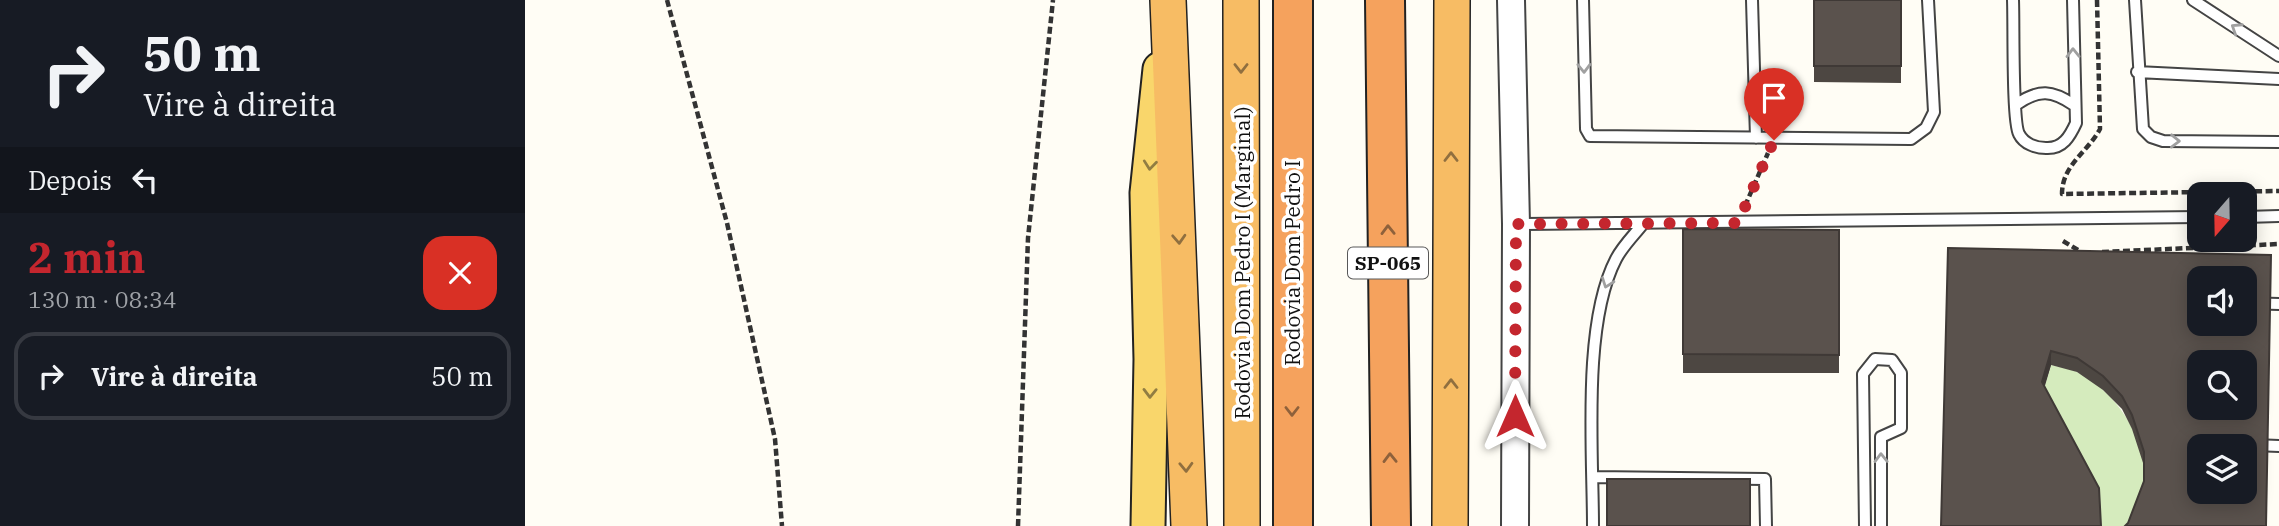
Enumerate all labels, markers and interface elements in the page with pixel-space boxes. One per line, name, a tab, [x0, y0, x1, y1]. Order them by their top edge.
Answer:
text: 50 m	[143, 21, 261, 84]
one-way arrow	[2231, 24, 2244, 36]
icon: right	[28, 28, 119, 119]
one-way arrow	[2066, 47, 2081, 58]
one-way arrow	[1233, 63, 1249, 74]
one-way arrow	[1577, 63, 1592, 74]
pin	[1744, 68, 1804, 140]
icon: arrive	[1755, 79, 1793, 117]
text: Vire à direita	[143, 83, 337, 125]
street label: Rodovia Dom Pedro I (Marginal)	[1228, 106, 1256, 420]
one-way arrow	[2170, 133, 2181, 149]
one-way arrow	[1443, 151, 1459, 162]
one-way arrow	[1142, 160, 1157, 171]
street label: Rodovia Dom Pedro I	[1278, 160, 1306, 366]
icon: left	[126, 161, 164, 199]
text: Depois	[28, 163, 112, 197]
north arrow	[2187, 182, 2257, 252]
map controls	[2187, 182, 2257, 504]
one-way arrow	[1380, 225, 1396, 235]
text: 2 min	[28, 230, 146, 285]
one-way arrow	[1171, 234, 1186, 245]
button: close	[423, 236, 497, 310]
road number: SP-065	[1348, 247, 1428, 278]
button: sound	[2187, 266, 2257, 336]
one-way arrow	[1601, 277, 1615, 289]
text: 130 m · 08:34	[28, 284, 177, 314]
button: search	[2187, 350, 2257, 420]
icon: right	[32, 357, 70, 395]
text: Vire à direita	[91, 359, 258, 393]
text: 50 m	[431, 359, 493, 393]
one-way arrow	[1443, 379, 1459, 389]
position arrow	[1478, 379, 1552, 453]
one-way arrow	[1143, 387, 1158, 398]
one-way arrow	[1284, 406, 1300, 417]
button: layers	[2187, 434, 2257, 504]
one-way arrow	[1382, 452, 1398, 463]
one-way arrow	[1874, 452, 1889, 463]
one-way arrow	[1179, 462, 1194, 473]

